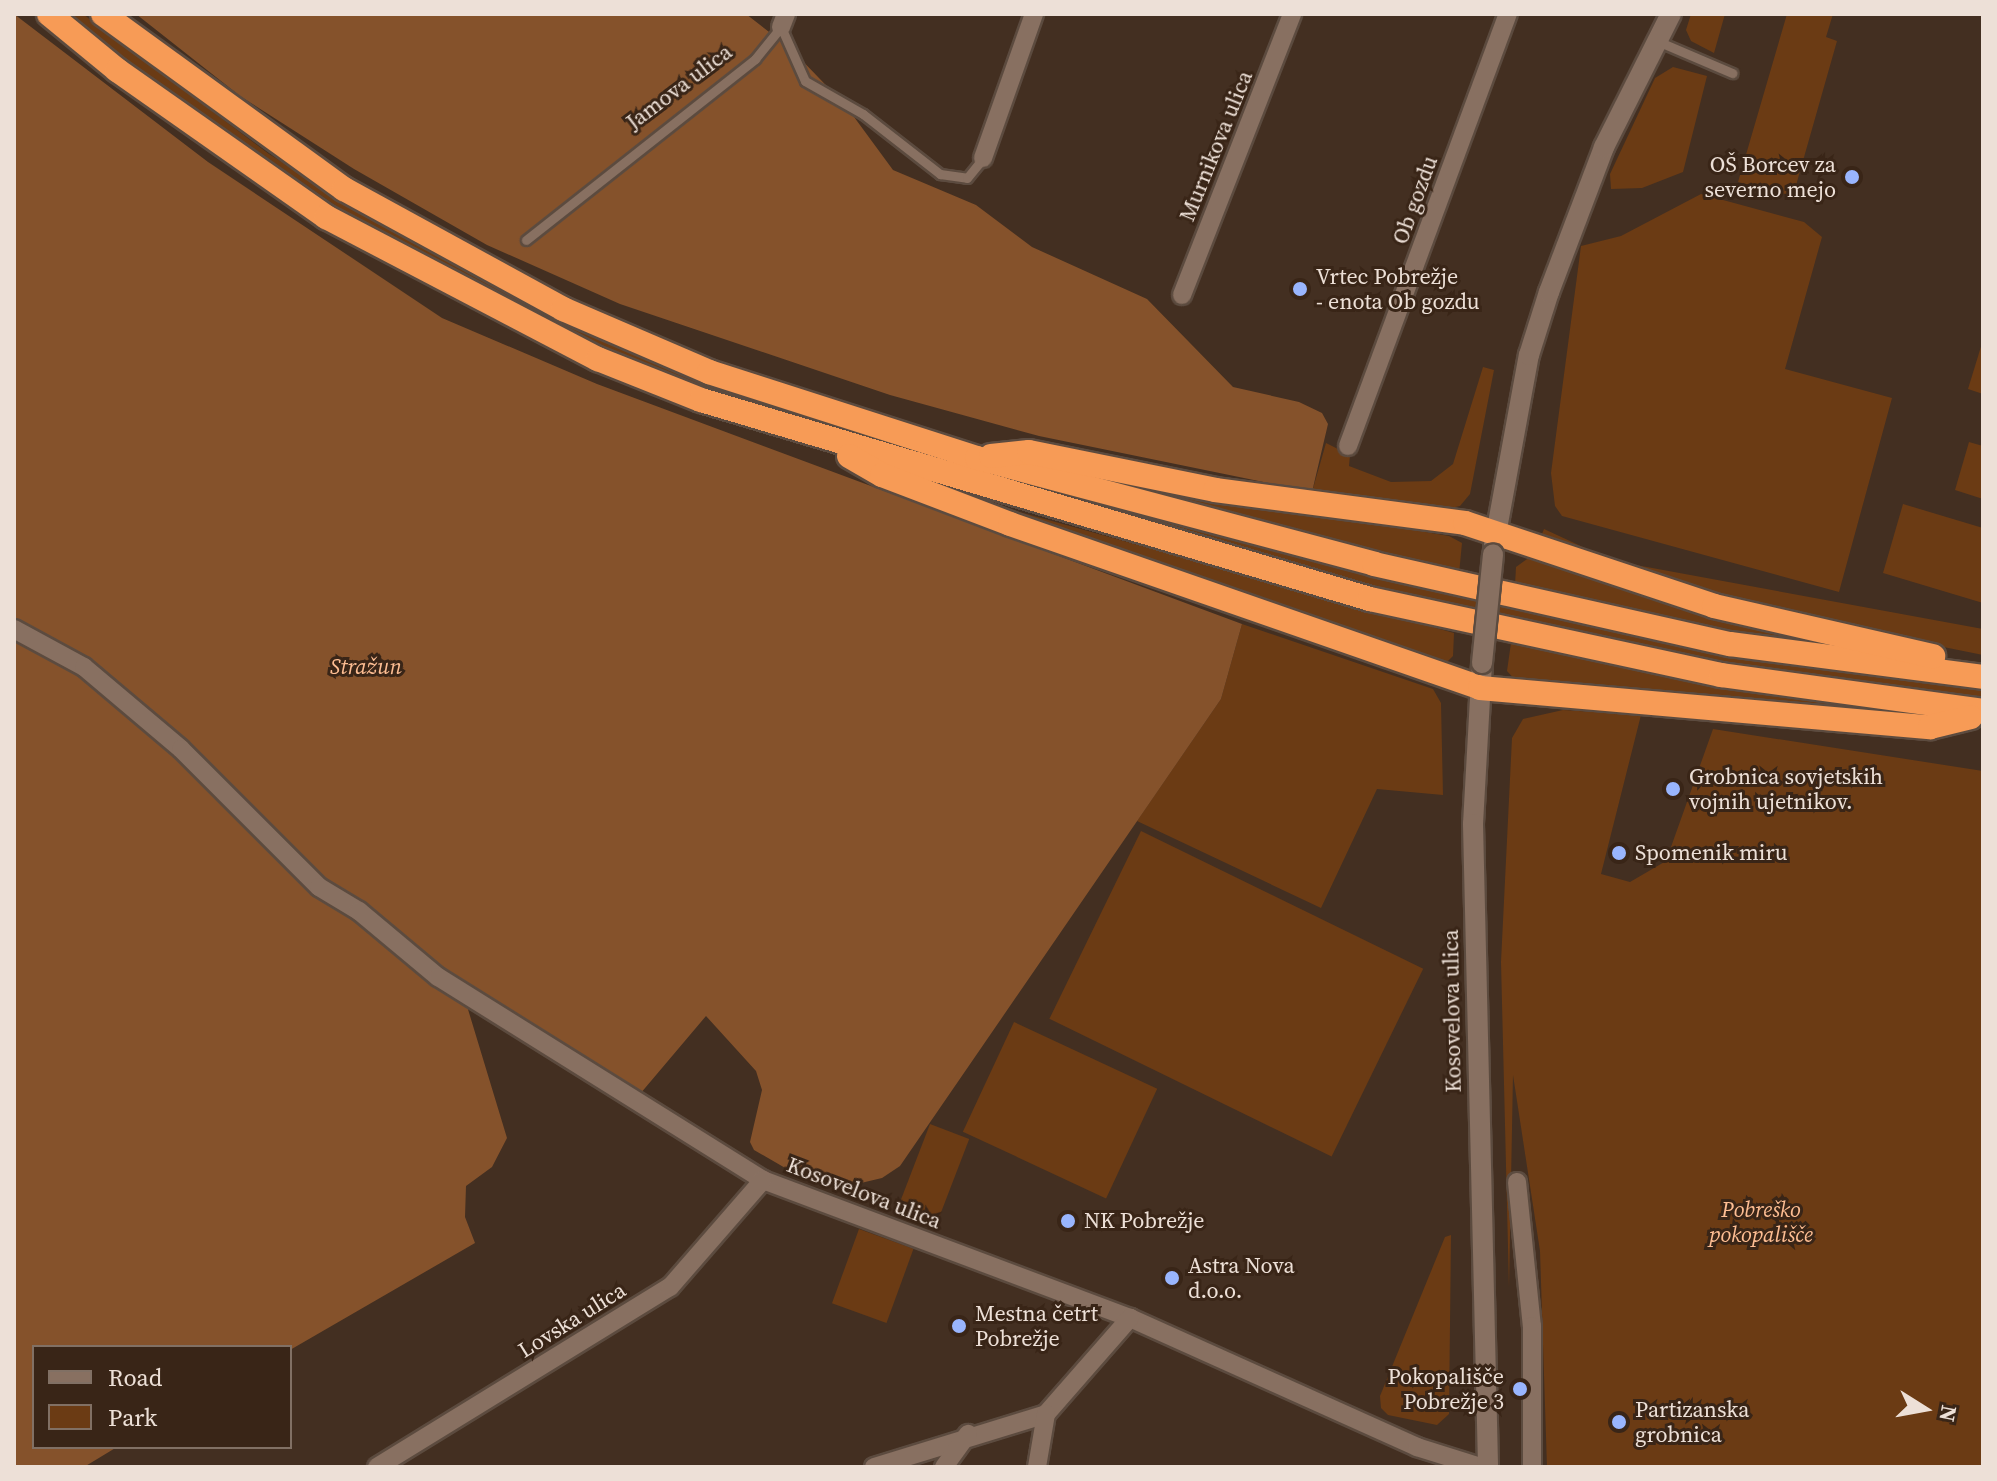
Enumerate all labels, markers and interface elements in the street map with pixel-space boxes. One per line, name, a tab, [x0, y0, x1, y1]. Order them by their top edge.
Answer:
street label: Jamova ulica	[621, 39, 737, 135]
street label: Murnikova ulica	[1174, 67, 1258, 225]
place label: OŠ Borcev za severno mejo	[1705, 151, 1836, 202]
street label: Ob gozdu	[1387, 152, 1443, 248]
marker: OŠ Borcev za severno mejo	[1843, 168, 1861, 186]
place label: Vrtec Pobrežje - enota Ob gozdu	[1316, 263, 1480, 314]
marker: Vrtec Pobrežje - enota Ob gozdu	[1291, 280, 1309, 298]
park label: Stražun	[330, 654, 402, 680]
place label: Grobnica sovjetskih vojnih ujetnikov.	[1689, 763, 1883, 814]
marker: Grobnica sovjetskih vojnih ujetnikov.	[1664, 780, 1682, 798]
place label: Spomenik miru	[1635, 840, 1788, 866]
marker: Spomenik miru	[1610, 844, 1628, 862]
street label: Kosovelova ulica	[1437, 929, 1467, 1093]
street label: Kosovelova ulica	[783, 1151, 945, 1235]
park label: Pobreško pokopališče	[1709, 1196, 1813, 1248]
place label: NK Pobrežje	[1084, 1208, 1204, 1234]
marker: NK Pobrežje	[1059, 1212, 1077, 1230]
place label: Astra Nova d.o.o.	[1188, 1252, 1295, 1304]
marker: Astra Nova d.o.o.	[1163, 1269, 1181, 1287]
street label: Lovska ulica	[513, 1277, 631, 1363]
place label: Mestna četrt Pobrežje	[975, 1300, 1098, 1352]
marker: Mestna četrt Pobrežje	[950, 1317, 968, 1335]
legend	[32, 1345, 292, 1449]
text: Road	[108, 1361, 162, 1394]
place label: Pokopališče Pobrežje 3	[1388, 1363, 1504, 1414]
north arrow	[1885, 1369, 1965, 1449]
marker: Pokopališče Pobrežje 3	[1511, 1380, 1529, 1398]
place label: Partizanska grobnica	[1635, 1396, 1749, 1448]
text: Park	[108, 1401, 157, 1434]
text: N	[1932, 1403, 1965, 1424]
marker: Partizanska grobnica	[1610, 1413, 1628, 1431]

